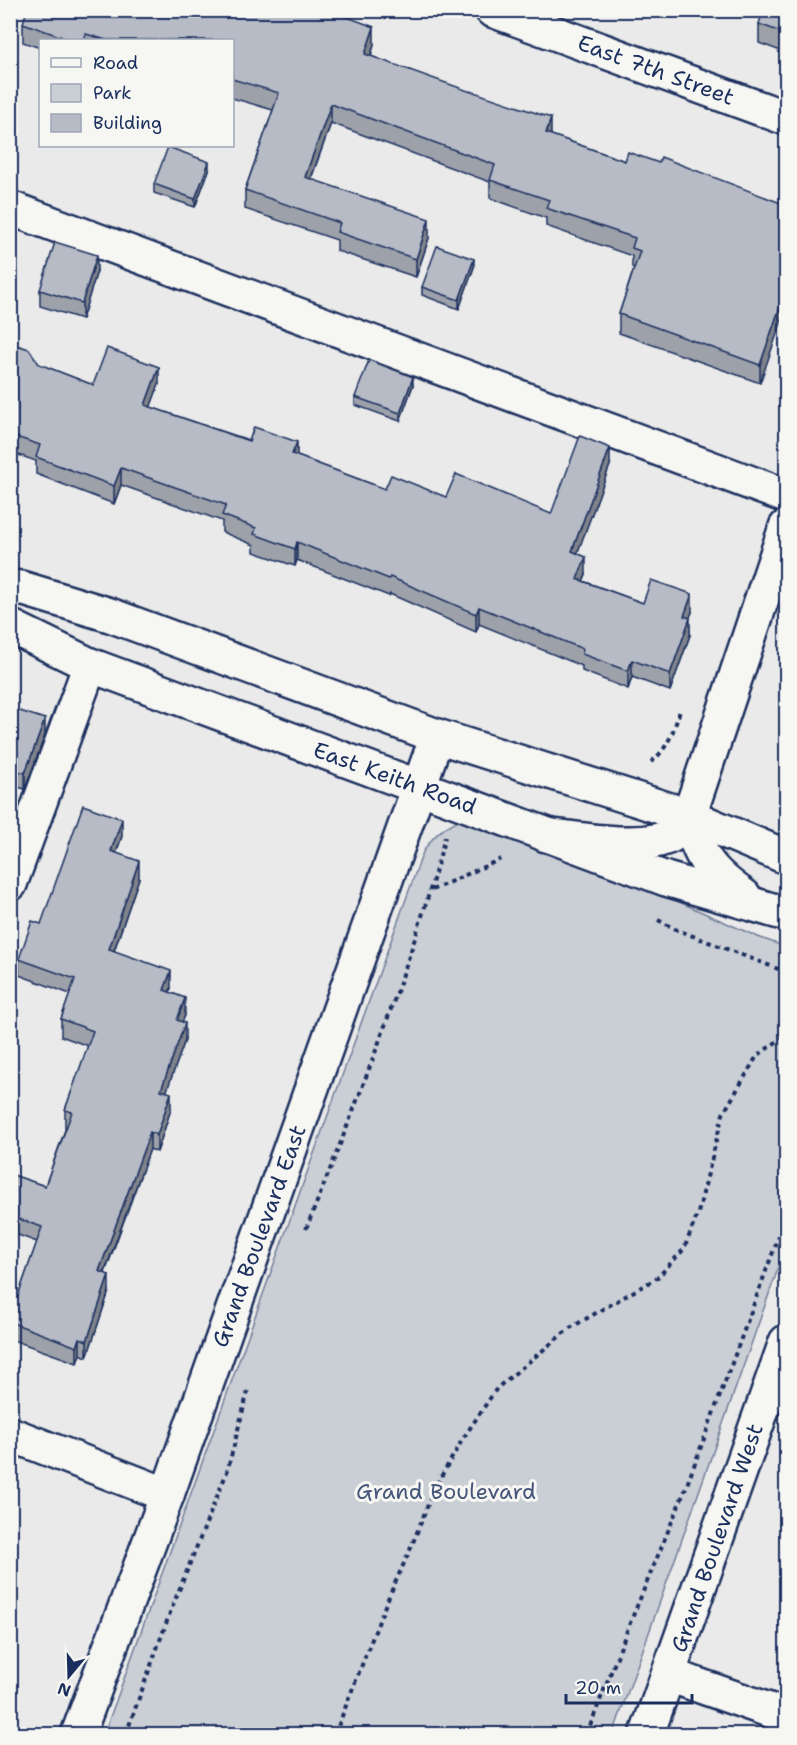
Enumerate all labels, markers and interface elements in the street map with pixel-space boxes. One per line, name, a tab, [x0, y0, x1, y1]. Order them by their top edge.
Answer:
street label: East 7th Street	[574, 28, 738, 112]
legend	[39, 39, 234, 147]
text: Road	[93, 51, 138, 75]
text: Park	[93, 81, 132, 105]
text: Building	[93, 111, 162, 135]
street label: East Keith Road	[309, 735, 481, 821]
street label: Grand Boulevard East	[205, 1121, 313, 1351]
street label: Grand Boulevard West	[664, 1420, 770, 1656]
park label: Grand Boulevard	[356, 1477, 536, 1506]
north arrow	[39, 1646, 99, 1706]
scale bar	[566, 1667, 692, 1705]
text: 20 m	[575, 1676, 621, 1700]
text: N	[55, 1678, 74, 1702]

